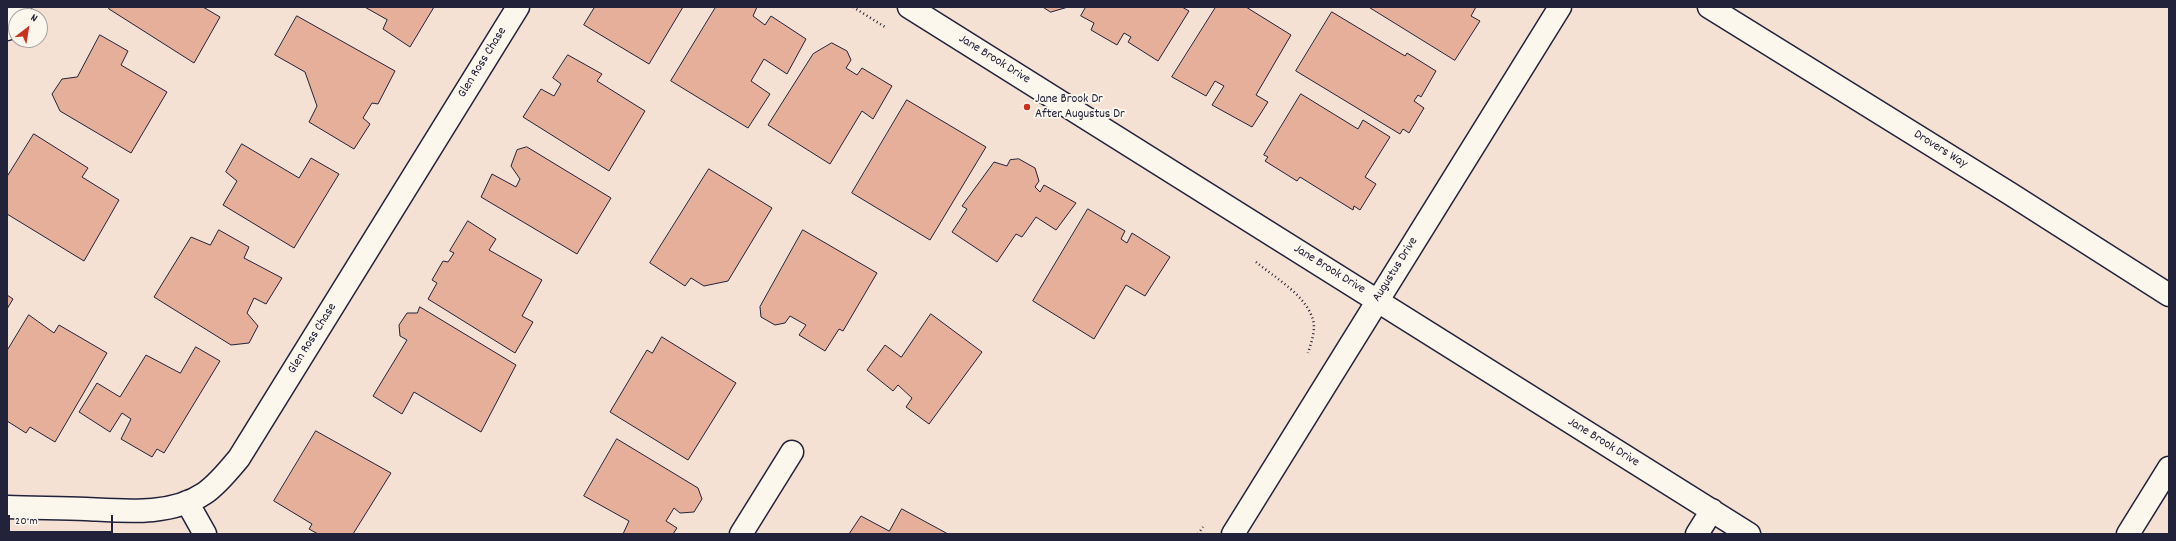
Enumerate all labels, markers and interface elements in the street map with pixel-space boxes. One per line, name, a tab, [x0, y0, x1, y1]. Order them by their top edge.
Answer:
north arrow	[8, 8, 48, 48]
text: N	[27, 10, 40, 27]
street label: Glen Ross Chase	[455, 25, 511, 101]
street label: Jane Brook Drive	[955, 32, 1033, 88]
place label: Jane Brook Dr After Augustus Dr	[1035, 92, 1125, 123]
marker: Jane Brook Dr After Augustus Dr	[1022, 102, 1032, 112]
street label: Drovers Way	[1910, 127, 1970, 173]
street label: Augustus Drive	[1370, 235, 1422, 305]
street label: Jane Brook Drive	[1290, 242, 1368, 298]
street label: Glen Ross Chase	[285, 301, 341, 377]
street label: Jane Brook Drive	[1564, 415, 1642, 471]
scale bar	[10, 507, 115, 533]
text: 20 m	[15, 513, 38, 530]

